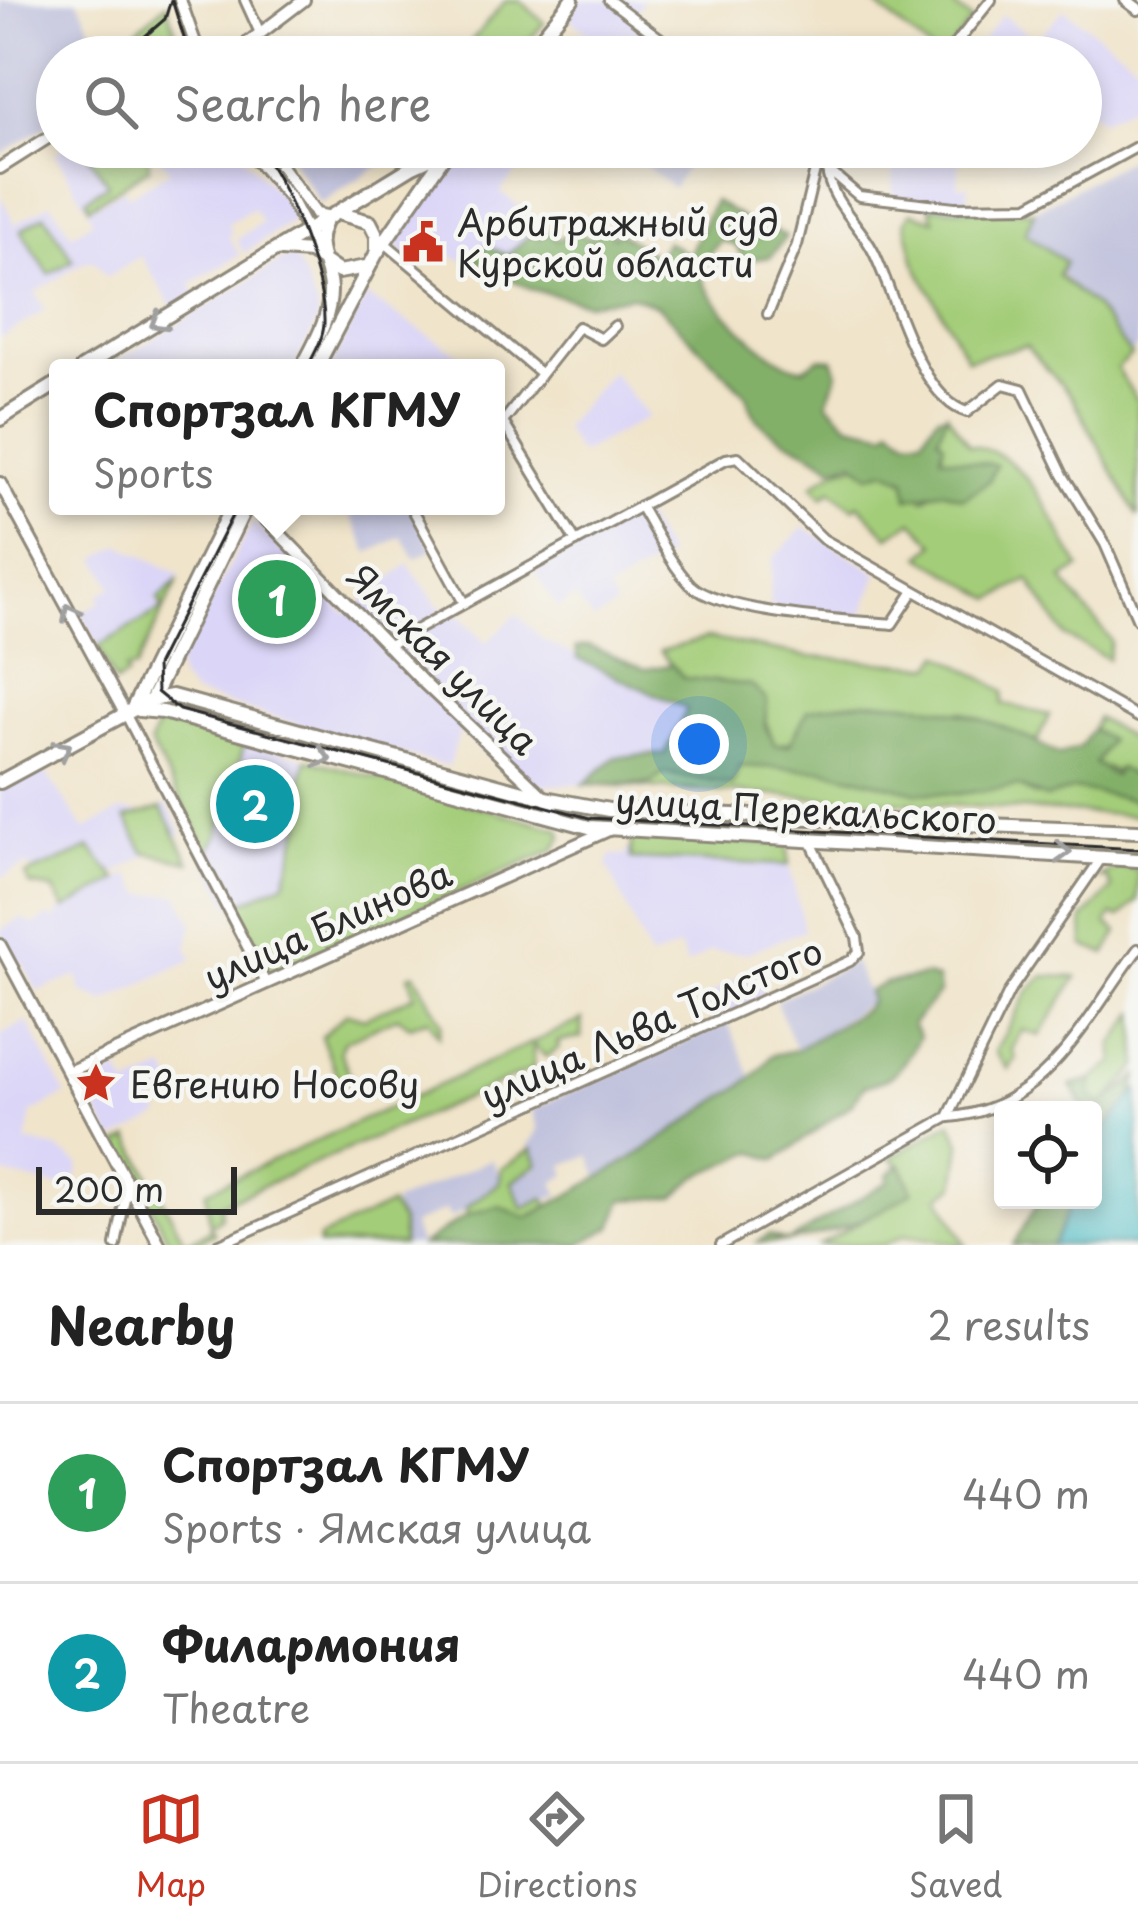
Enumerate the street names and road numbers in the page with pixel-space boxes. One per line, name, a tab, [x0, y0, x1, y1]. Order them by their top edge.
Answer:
street label: Ямская улица	[336, 550, 552, 766]
street label: улица Перекальского	[614, 772, 998, 846]
street label: улица Блинова	[194, 845, 460, 1003]
street label: улица Льва Толстого	[471, 922, 831, 1122]

